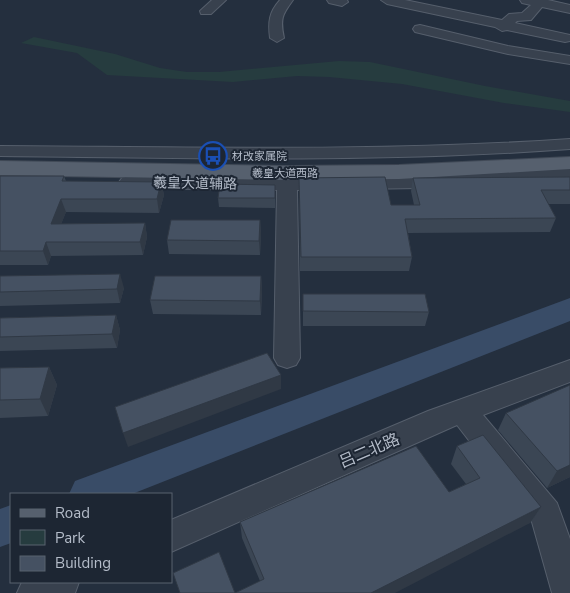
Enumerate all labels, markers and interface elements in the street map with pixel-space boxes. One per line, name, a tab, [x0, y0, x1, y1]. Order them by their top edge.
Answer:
bus stop icon: 材改家属院	[198, 141, 228, 171]
place label: 材改家属院	[232, 149, 287, 164]
street label: 羲皇大道西路	[252, 166, 318, 181]
street label: 羲皇大道辅路	[153, 173, 237, 194]
street label: 吕二北路	[336, 428, 403, 474]
legend	[10, 493, 172, 583]
text: Road	[55, 503, 90, 523]
text: Park	[55, 528, 85, 548]
text: Building	[55, 553, 111, 573]

